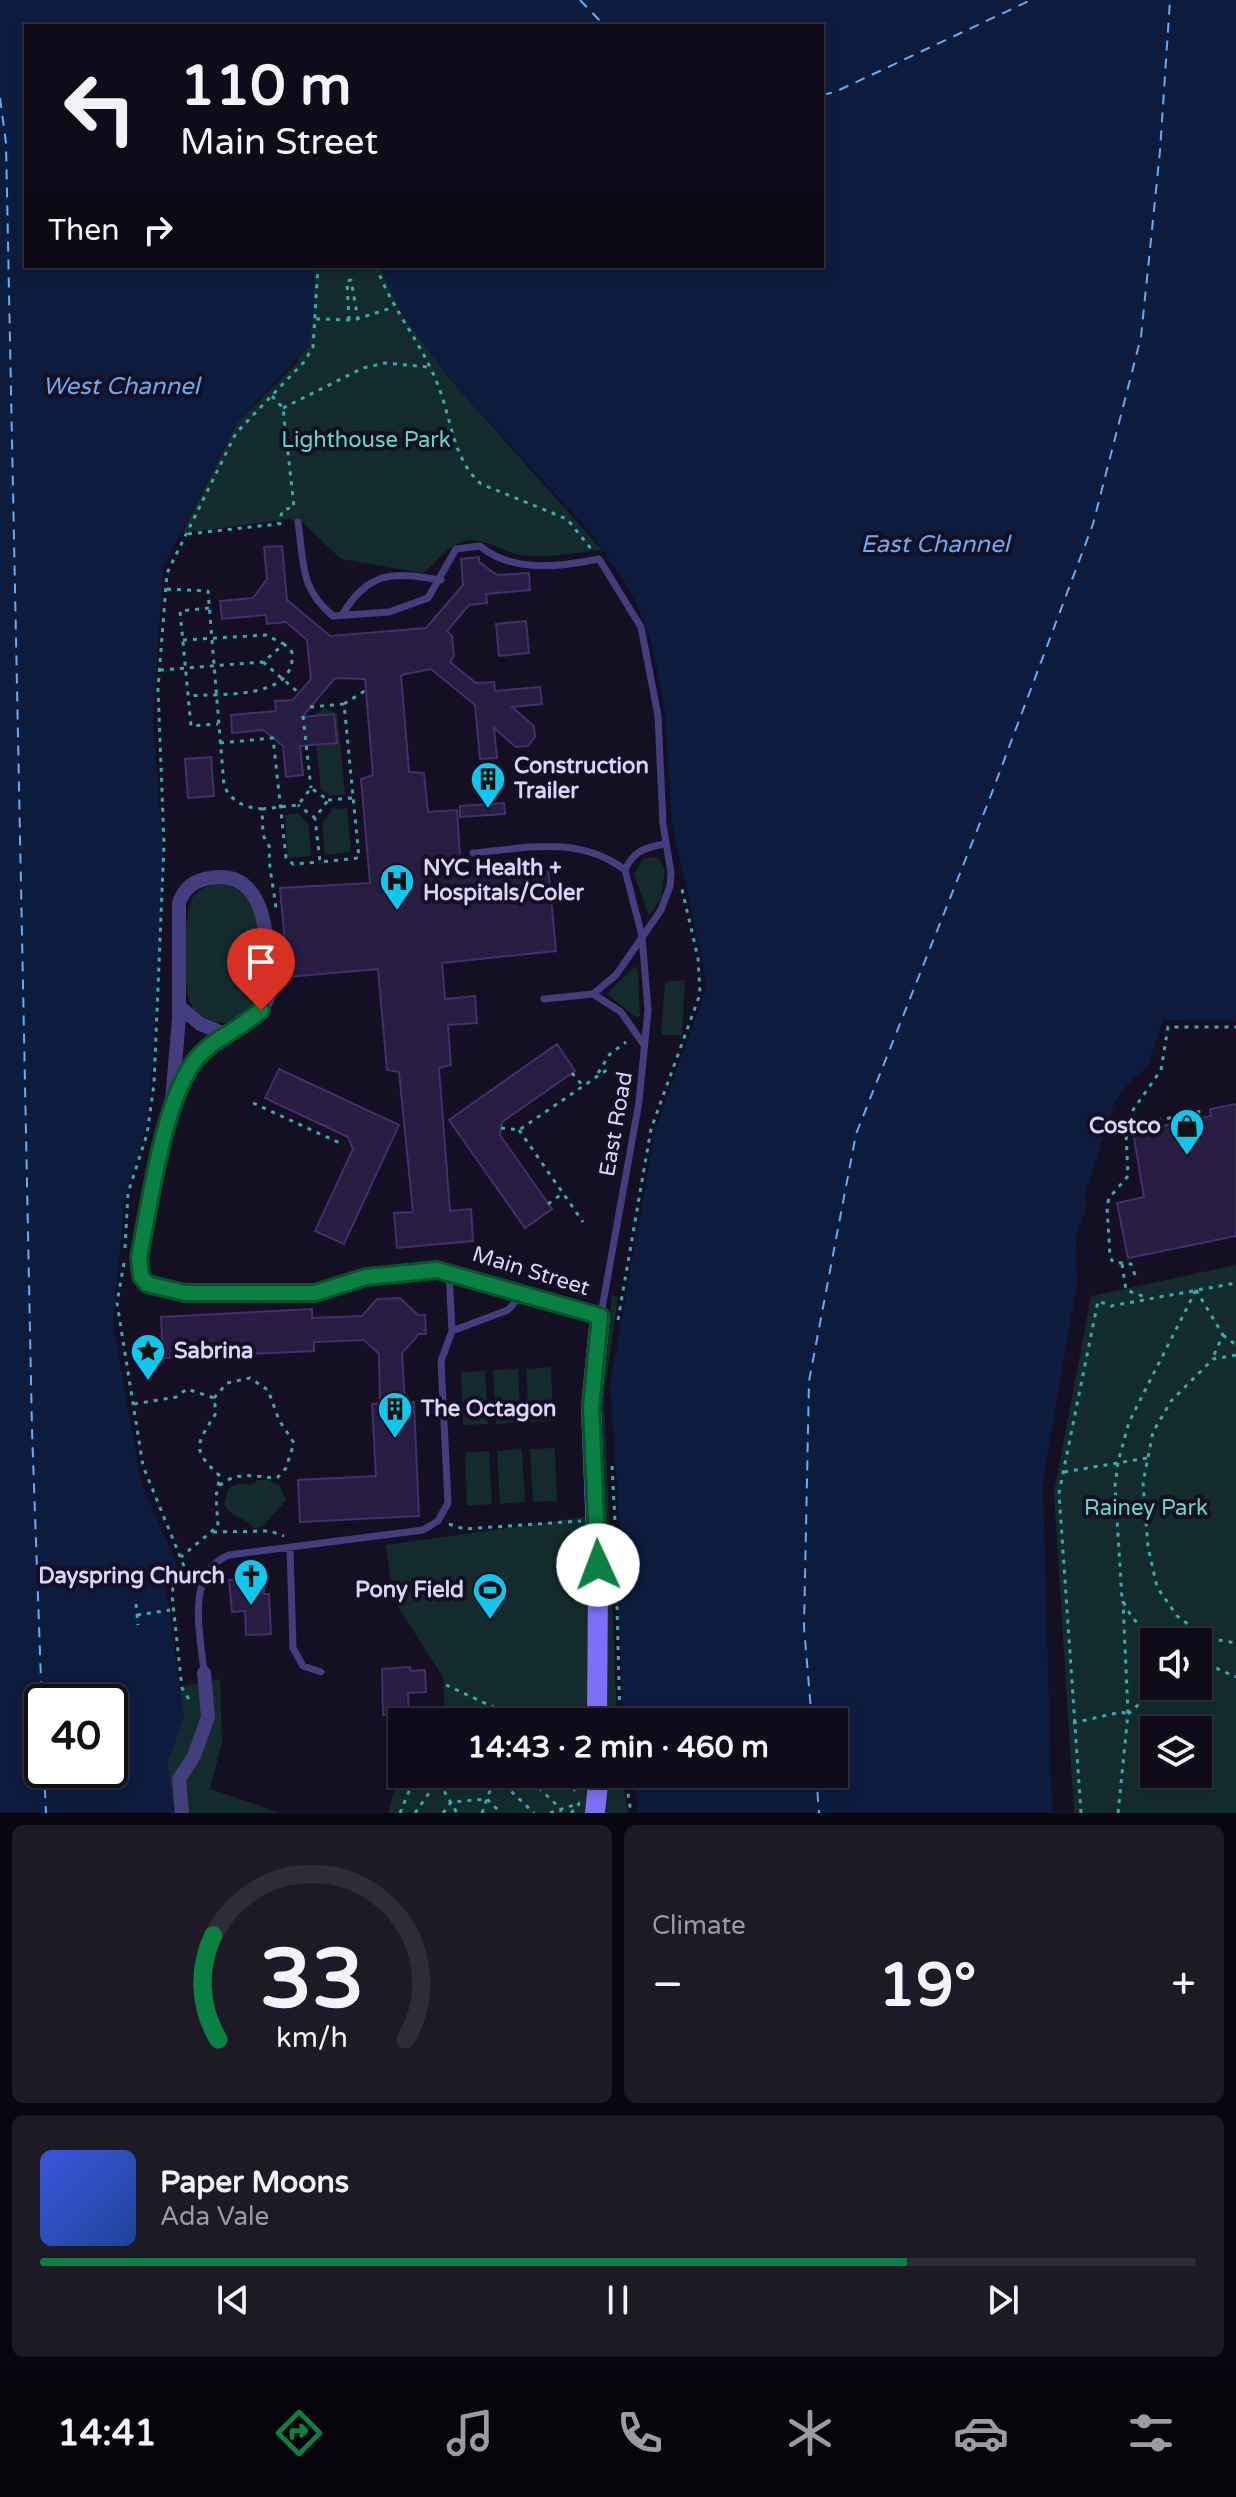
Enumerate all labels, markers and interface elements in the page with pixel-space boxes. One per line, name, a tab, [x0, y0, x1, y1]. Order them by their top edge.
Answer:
text: 110 m	[180, 53, 351, 120]
icon: left	[48, 56, 152, 160]
text: Main Street	[180, 121, 378, 164]
icon: right	[136, 208, 180, 252]
text: Then	[48, 212, 120, 249]
water label: West Channel	[42, 372, 203, 401]
park label: Lighthouse Park	[281, 427, 451, 453]
water label: East Channel	[860, 530, 1013, 559]
place label: Construction Trailer	[513, 753, 649, 804]
building icon: Construction Trailer	[469, 760, 507, 810]
place label: NYC Health + Hospitals/Coler	[423, 855, 584, 906]
hospital icon: NYC Health + Hospitals/Coler	[378, 862, 416, 912]
pin	[227, 928, 295, 1010]
icon: arrive	[239, 940, 283, 984]
street label: East Road	[594, 1069, 638, 1179]
shop icon: Costco	[1168, 1107, 1206, 1157]
place label: Costco	[1089, 1113, 1161, 1139]
street label: Main Street	[469, 1241, 593, 1301]
place icon: Sabrina	[129, 1332, 167, 1382]
place label: Sabrina	[174, 1338, 253, 1364]
building icon: The Octagon	[376, 1390, 414, 1440]
place label: The Octagon	[420, 1396, 556, 1422]
park label: Rainey Park	[1084, 1495, 1208, 1521]
position arrow	[556, 1523, 640, 1607]
church icon: Dayspring Church	[232, 1557, 270, 1607]
place label: Dayspring Church	[38, 1563, 225, 1589]
sports icon: Pony Field	[471, 1571, 509, 1621]
place label: Pony Field	[355, 1577, 464, 1603]
map controls	[1140, 1628, 1212, 1788]
button: sound	[1140, 1628, 1212, 1700]
speed limit sign: 40	[24, 1684, 128, 1788]
button: layers	[1140, 1716, 1212, 1788]
text: 14:43 · 2 min · 460 m	[467, 1729, 769, 1766]
text: Climate	[652, 1910, 746, 1941]
text: 33	[260, 1930, 364, 2030]
text: 19°	[878, 1950, 976, 2022]
text: −	[652, 1959, 683, 2012]
text: +	[1171, 1959, 1196, 2012]
text: km/h	[276, 2021, 348, 2055]
text: Paper Moons	[160, 2164, 349, 2201]
text: Ada Vale	[160, 2201, 269, 2232]
icon: previous	[211, 2278, 255, 2322]
icon: pause	[596, 2278, 640, 2322]
icon: next	[981, 2278, 1025, 2322]
icon: directions	[271, 2405, 327, 2461]
icon: music	[442, 2405, 498, 2461]
icon: phone	[612, 2405, 668, 2461]
icon: climate	[782, 2405, 838, 2461]
icon: car	[953, 2405, 1009, 2461]
icon: filters	[1123, 2405, 1179, 2461]
text: 14:41	[57, 2412, 157, 2455]

